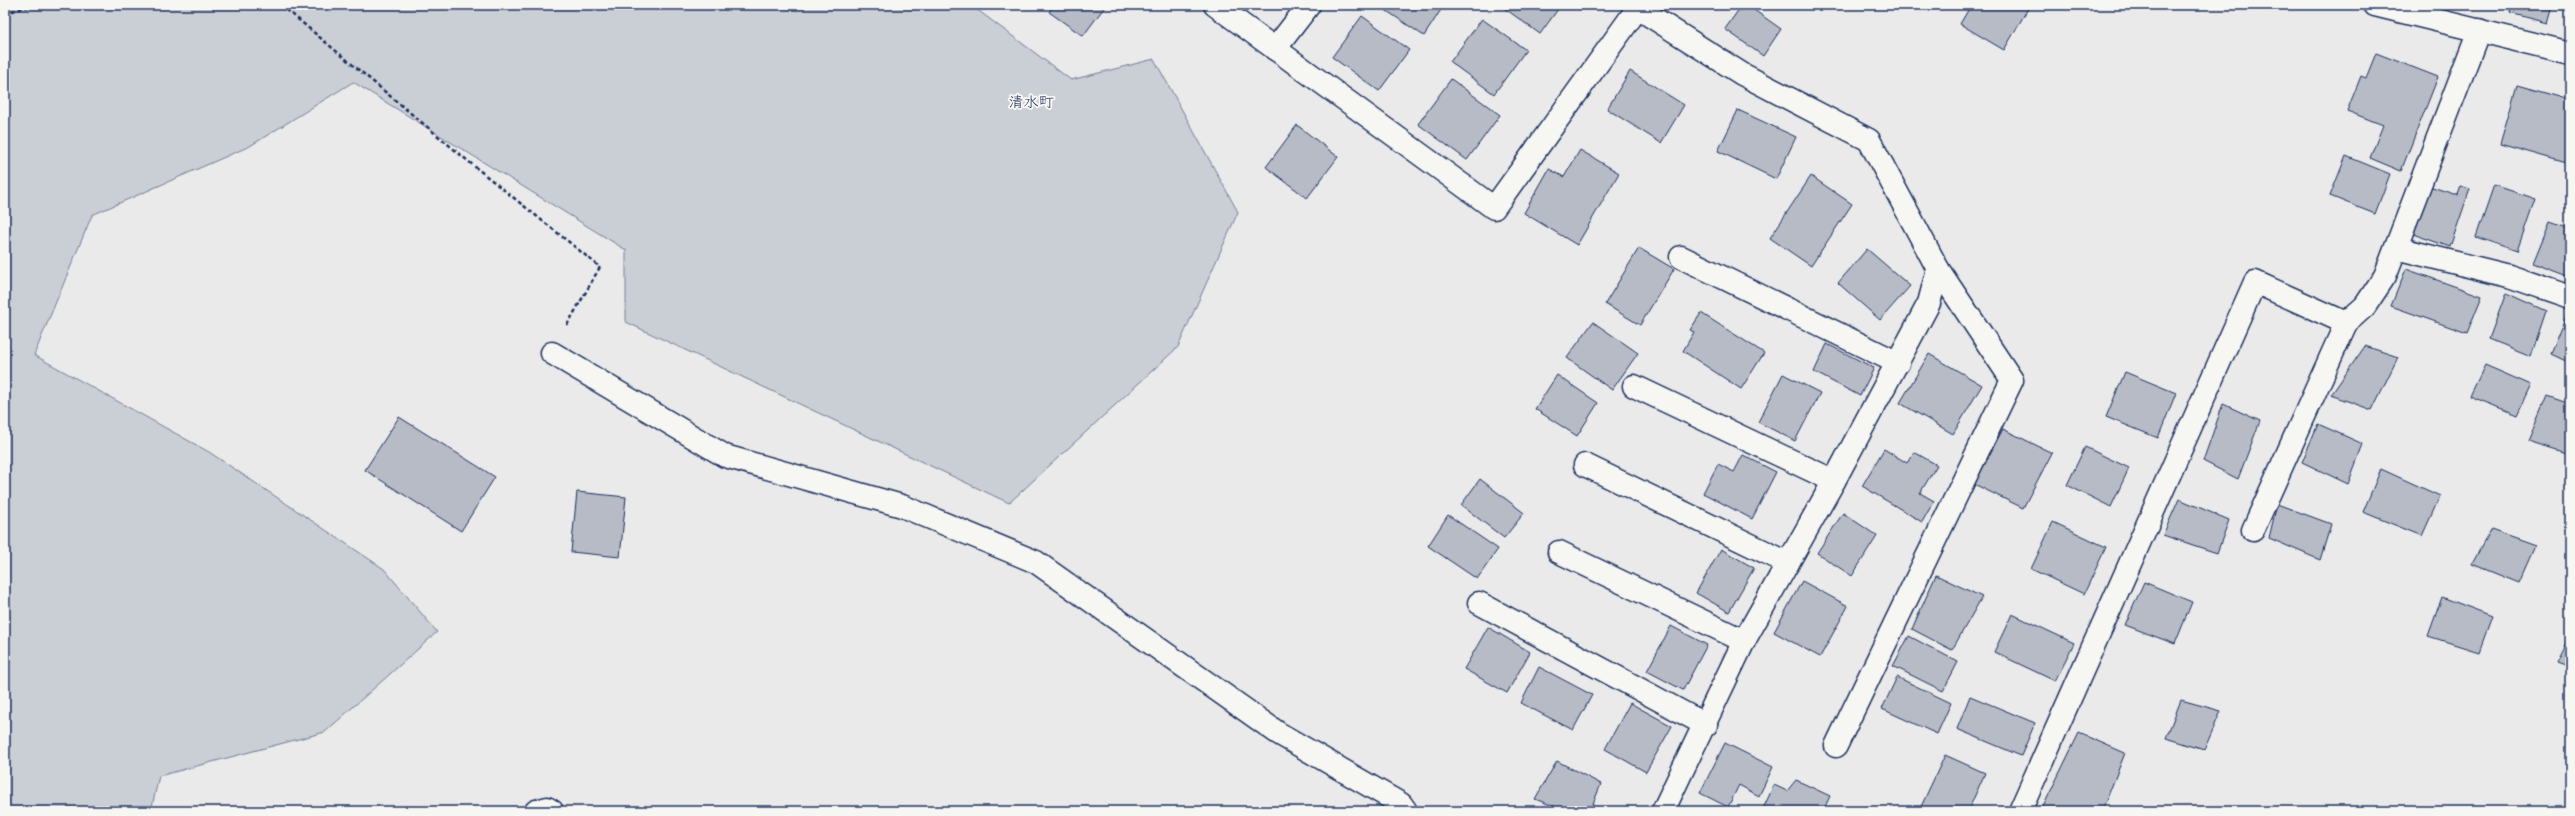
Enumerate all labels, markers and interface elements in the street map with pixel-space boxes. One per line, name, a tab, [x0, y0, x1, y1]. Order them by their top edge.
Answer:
district label: 清水町	[1008, 93, 1054, 115]

